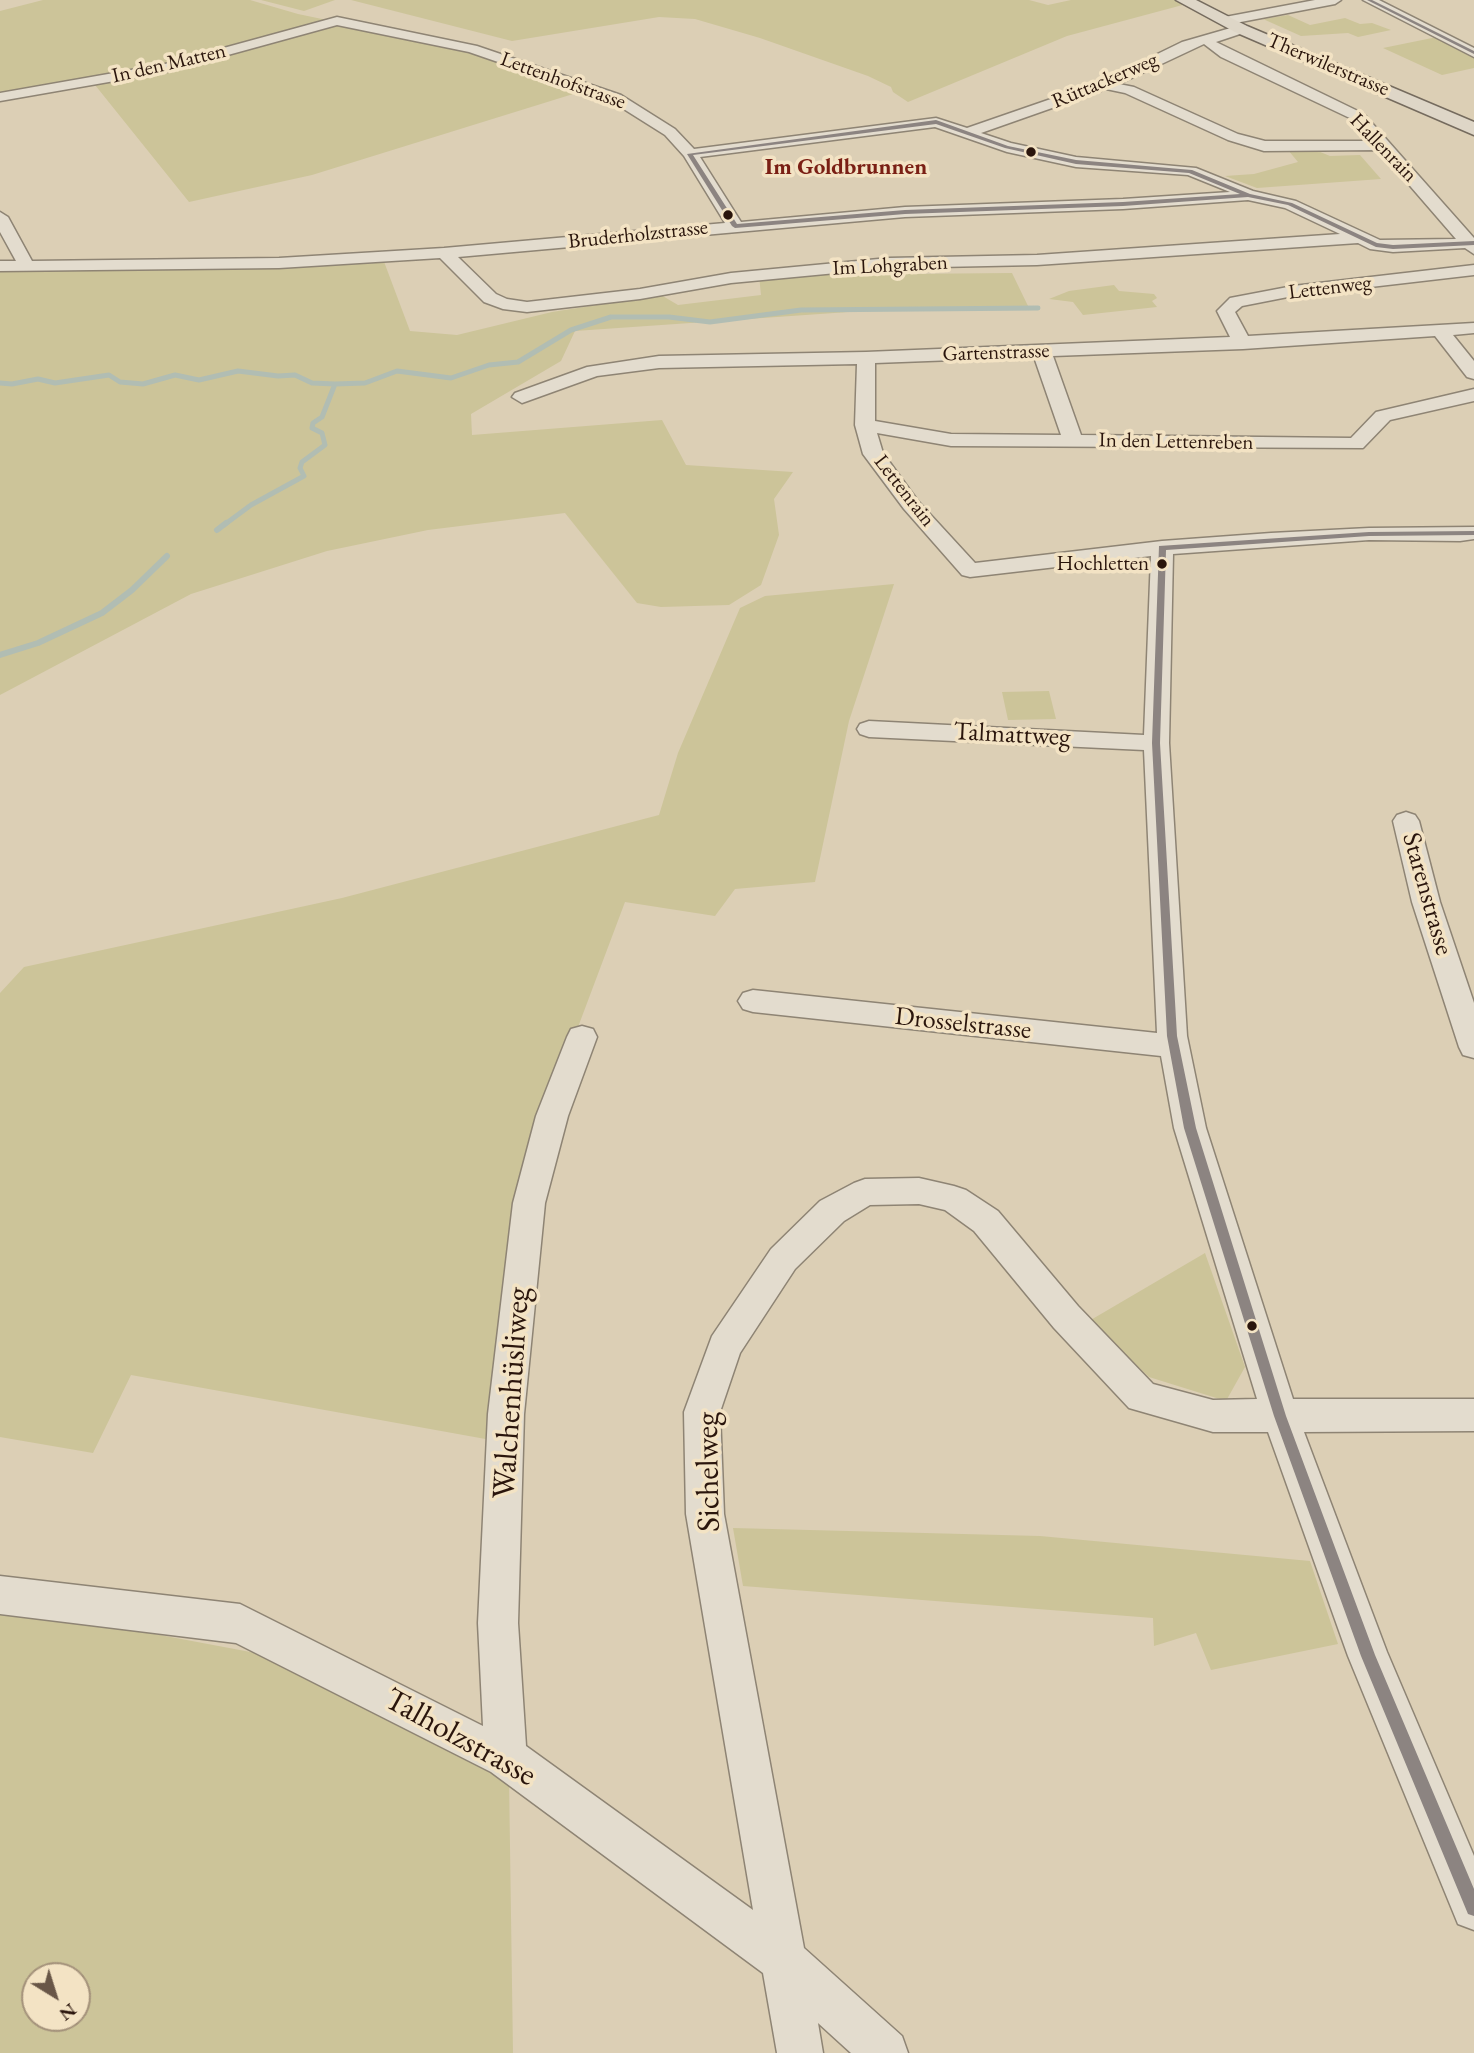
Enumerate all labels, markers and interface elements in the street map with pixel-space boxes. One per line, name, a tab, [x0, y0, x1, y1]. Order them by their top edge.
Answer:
street label: Therwilerstrasse	[1263, 28, 1393, 102]
street label: In den Matten	[110, 39, 228, 89]
street label: Lettenhofstrasse	[497, 47, 629, 115]
street label: Rüttackerweg	[1048, 47, 1162, 115]
street label: Hallenrain	[1344, 108, 1422, 188]
unlabelled marker	[1024, 145, 1038, 159]
district label: Im Goldbrunnen	[765, 154, 927, 182]
unlabelled marker	[721, 208, 735, 222]
street label: Bruderholzstrasse	[567, 215, 709, 255]
street label: Im Lohgraben	[832, 250, 948, 282]
street label: Lettenweg	[1287, 270, 1373, 306]
street label: Gartenstrasse	[942, 339, 1050, 367]
street label: In den Lettenreben	[1098, 428, 1254, 456]
street label: Lettenrain	[868, 450, 940, 532]
place label: Hochletten	[1057, 551, 1149, 577]
marker: Hochletten	[1155, 557, 1169, 571]
street label: Talmattweg	[953, 716, 1071, 754]
street label: Starenstrasse	[1395, 829, 1459, 959]
street label: Drosselstrasse	[893, 1001, 1033, 1047]
street label: Walchenhüsliweg	[485, 1286, 539, 1500]
unlabelled marker	[1245, 1319, 1259, 1333]
street label: Sichelweg	[689, 1412, 729, 1532]
street label: Talholzstrasse	[378, 1681, 542, 1795]
north arrow	[21, 1962, 91, 2032]
text: N	[54, 1998, 82, 2027]

